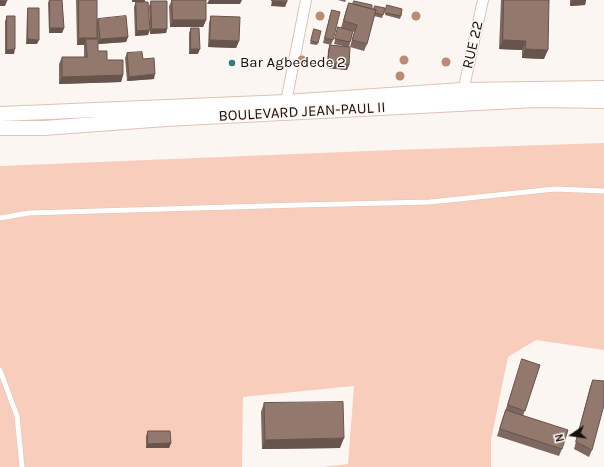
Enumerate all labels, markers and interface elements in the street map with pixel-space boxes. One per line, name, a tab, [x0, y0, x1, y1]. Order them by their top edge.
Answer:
street label: RUE 22	[459, 19, 487, 71]
place label: Bar Agbedede 2	[240, 54, 346, 72]
marker: Bar Agbedede 2	[227, 58, 237, 68]
street label: BOULEVARD JEAN-PAUL II	[218, 99, 386, 125]
north arrow	[552, 415, 592, 455]
text: N	[553, 433, 567, 443]

